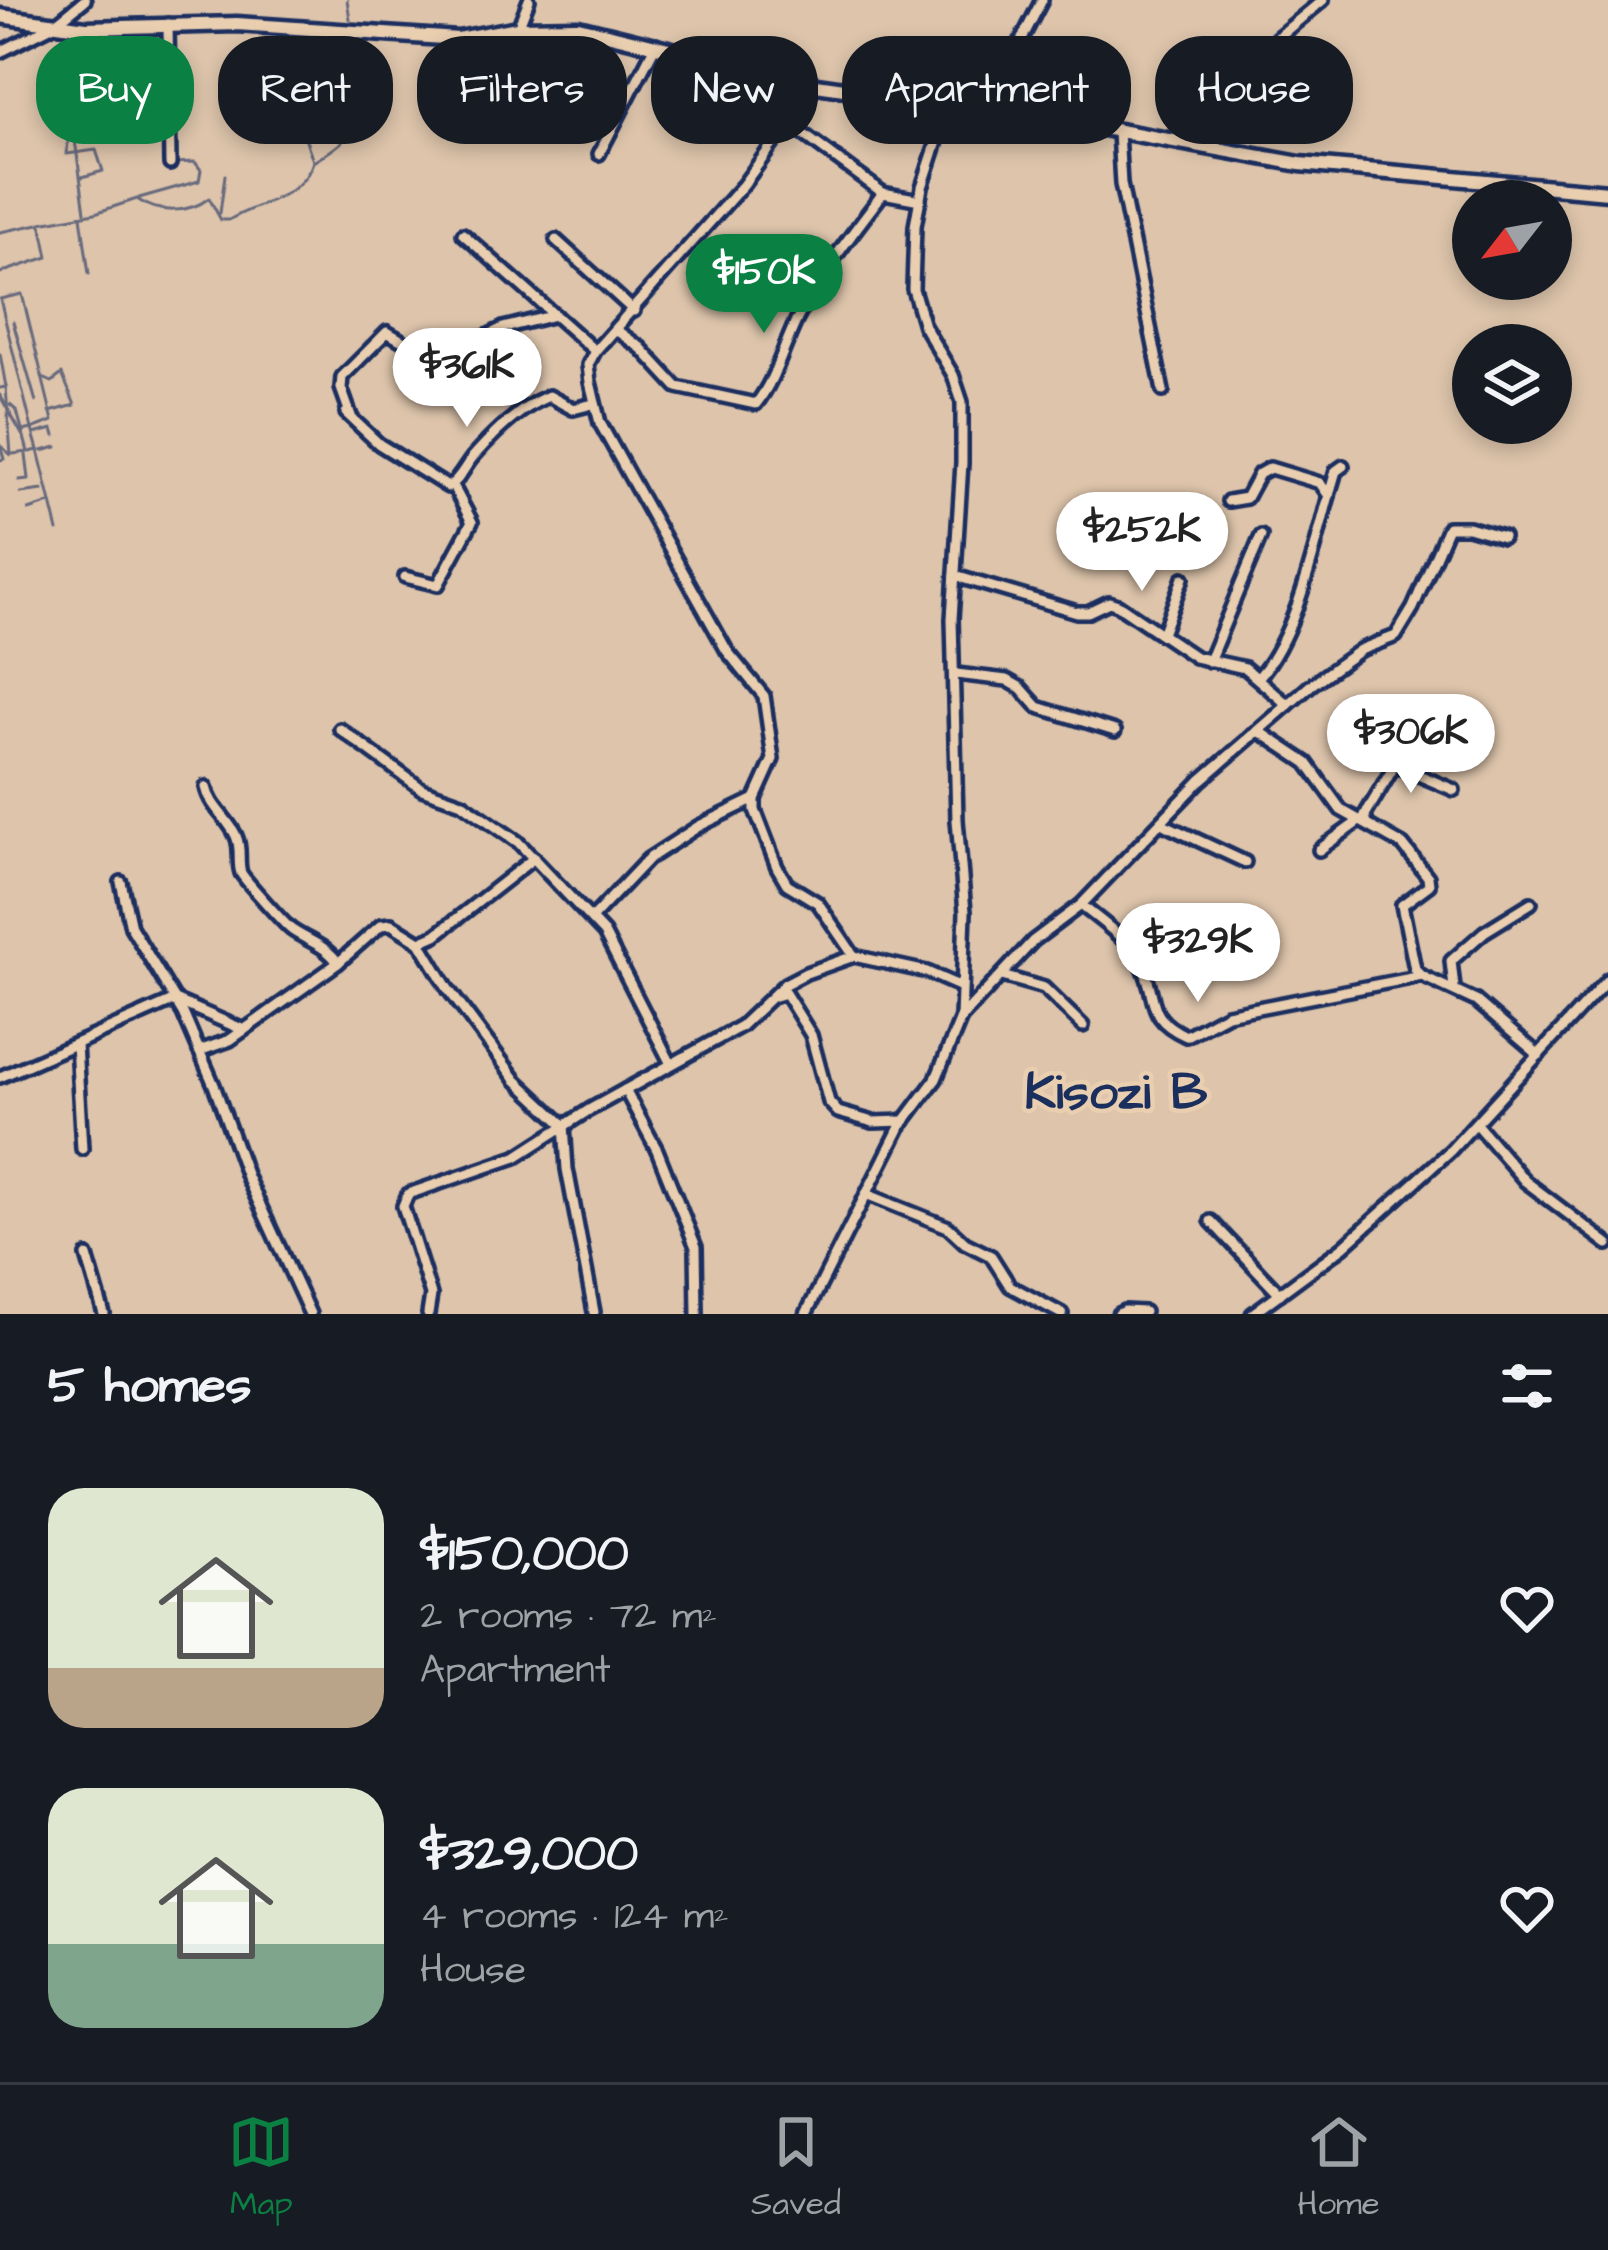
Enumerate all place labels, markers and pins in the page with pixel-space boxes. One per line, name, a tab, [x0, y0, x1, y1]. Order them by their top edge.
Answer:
pin: $150K	[680, 234, 848, 336]
pin: $361K	[383, 328, 551, 430]
pin: $252K	[1058, 492, 1226, 594]
pin: $306K	[1327, 694, 1495, 796]
pin: $329K	[1114, 903, 1282, 1005]

